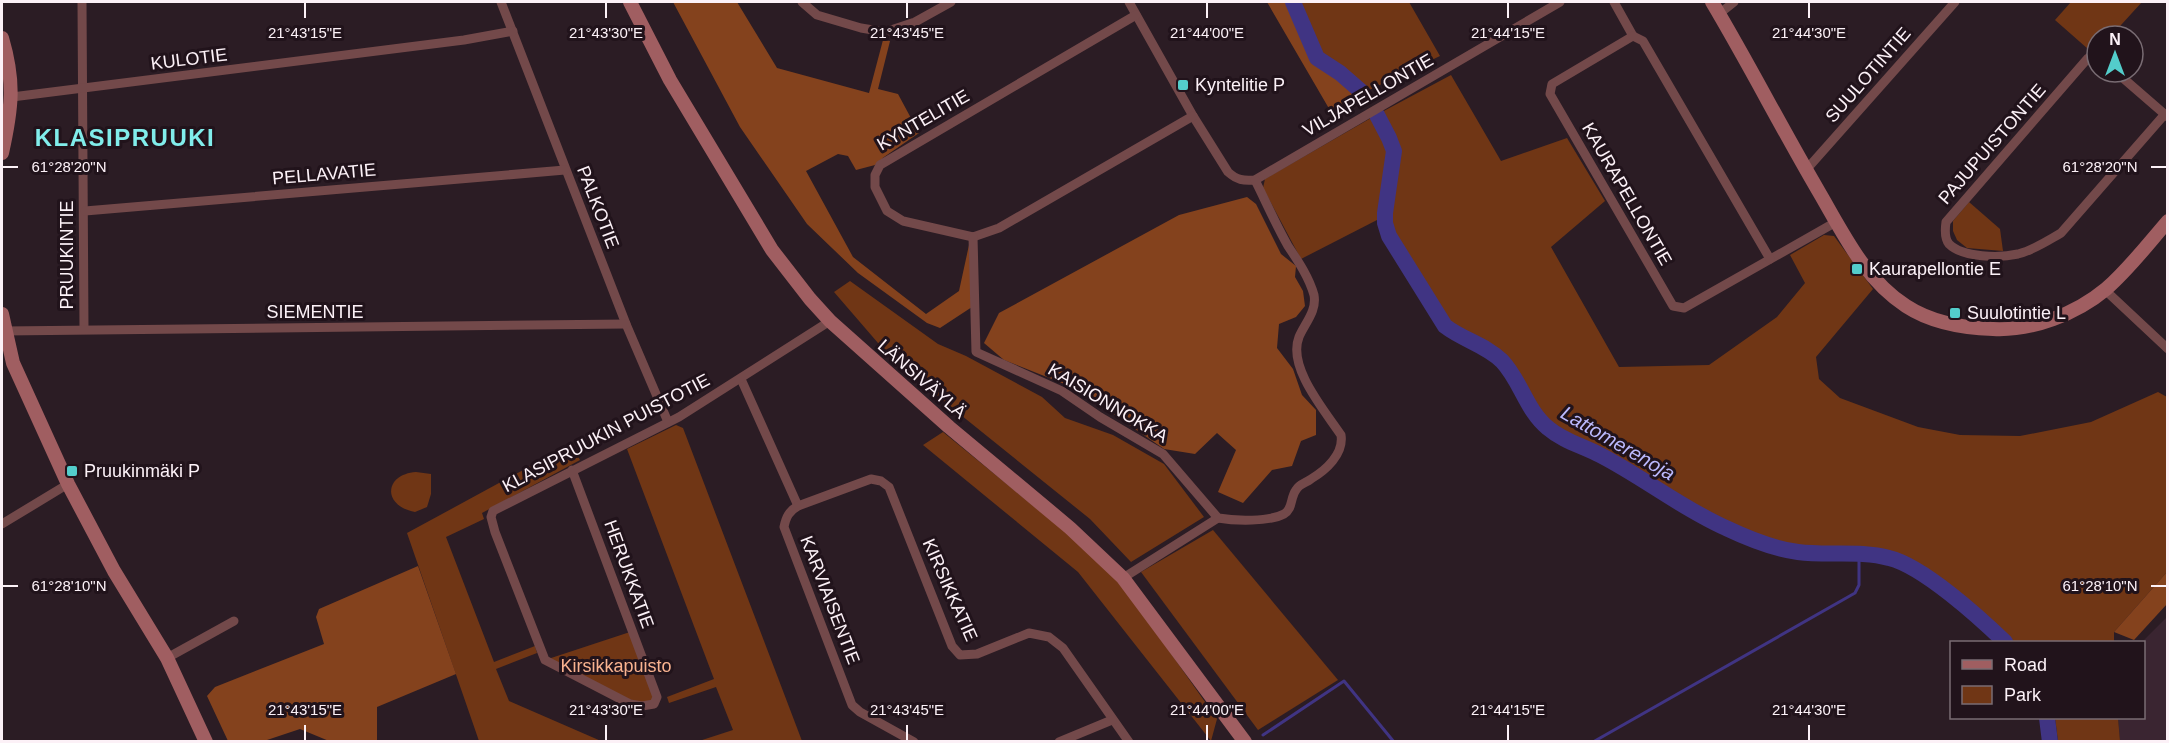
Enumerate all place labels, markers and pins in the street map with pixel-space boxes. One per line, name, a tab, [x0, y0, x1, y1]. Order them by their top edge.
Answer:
place label: Kyntelitie P	[1195, 75, 1285, 95]
marker: Kyntelitie P	[1176, 78, 1190, 92]
place label: Kaurapellontie E	[1869, 259, 2001, 279]
marker: Kaurapellontie E	[1850, 262, 1864, 276]
place label: Suulotintie L	[1967, 303, 2066, 323]
marker: Suulotintie L	[1948, 306, 1962, 320]
place label: Pruukinmäki P	[84, 461, 200, 481]
marker: Pruukinmäki P	[65, 464, 79, 478]

